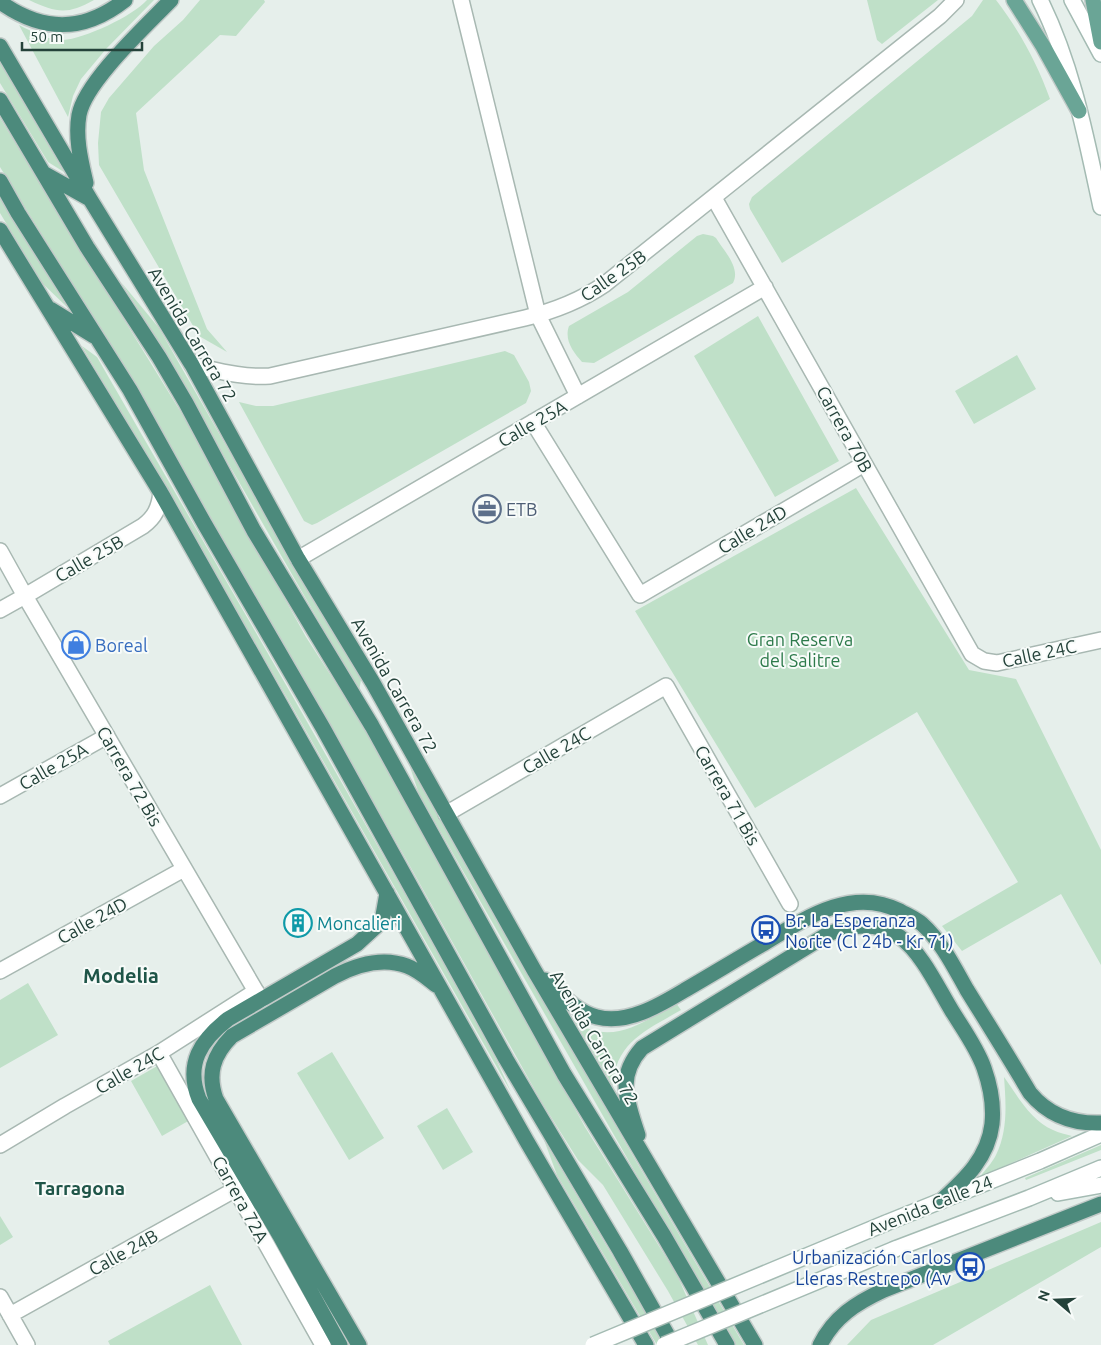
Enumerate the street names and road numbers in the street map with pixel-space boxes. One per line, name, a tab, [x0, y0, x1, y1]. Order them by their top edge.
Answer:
street label: Calle 25B	[576, 245, 650, 305]
street label: Avenida Carrera 72	[145, 263, 241, 405]
street label: Carrera 70B	[813, 382, 877, 476]
street label: Calle 25A	[494, 395, 570, 451]
street label: Calle 24D	[714, 501, 790, 557]
street label: Calle 25B	[51, 530, 127, 586]
street label: Avenida Carrera 72	[348, 614, 442, 756]
street label: Calle 24C	[1000, 635, 1078, 671]
street label: Carrera 72 Bis	[93, 722, 167, 830]
street label: Calle 24C	[518, 723, 594, 777]
street label: Calle 25A	[15, 738, 91, 794]
street label: Carrera 71 Bis	[691, 741, 765, 849]
street label: Calle 24D	[54, 893, 130, 947]
street label: Avenida Carrera 72	[547, 966, 643, 1108]
street label: Calle 24C	[91, 1043, 167, 1097]
street label: Carrera 72A	[209, 1152, 273, 1246]
street label: Avenida Calle 24	[865, 1171, 995, 1239]
street label: Calle 24B	[85, 1225, 161, 1279]

